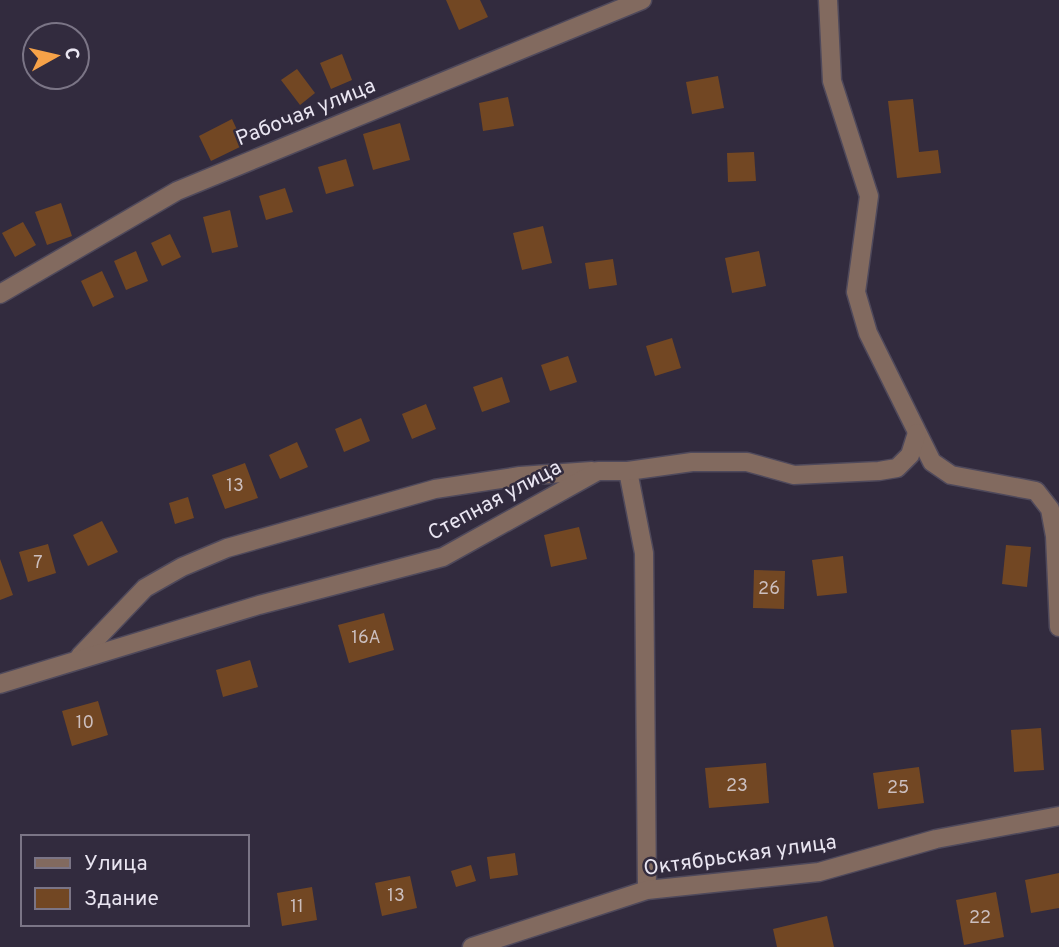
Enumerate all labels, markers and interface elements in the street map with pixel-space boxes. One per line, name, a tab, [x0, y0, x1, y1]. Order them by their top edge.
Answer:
north arrow	[21, 21, 91, 91]
text: С	[58, 46, 84, 62]
street label: Рабочая улица	[232, 73, 380, 153]
street label: Степная улица	[424, 454, 566, 548]
house number: 13	[226, 475, 244, 498]
house number: 7	[33, 552, 43, 575]
house number: 26	[758, 578, 780, 601]
house number: 16А	[351, 627, 381, 650]
house number: 10	[76, 712, 94, 735]
house number: 23	[726, 775, 748, 798]
house number: 25	[887, 777, 909, 800]
street label: Октябрьская улица	[642, 829, 838, 883]
legend	[21, 835, 248, 926]
text: Улица	[84, 851, 148, 878]
house number: 13	[387, 885, 405, 908]
text: Здание	[84, 886, 159, 913]
house number: 11	[290, 896, 304, 919]
house number: 22	[969, 907, 991, 930]

